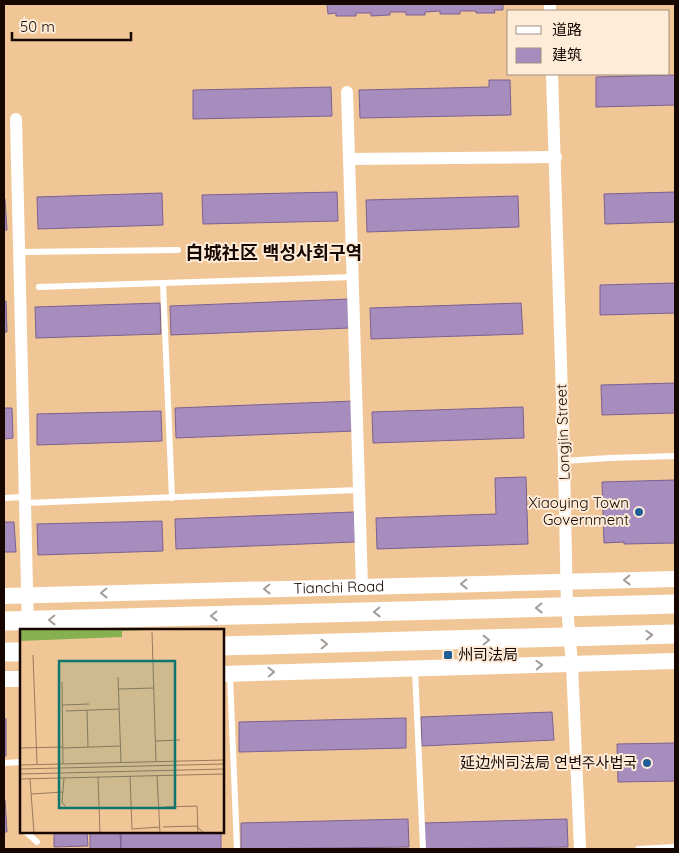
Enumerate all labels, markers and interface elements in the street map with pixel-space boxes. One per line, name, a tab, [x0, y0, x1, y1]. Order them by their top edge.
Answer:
scale bar	[12, 10, 131, 42]
legend	[507, 10, 669, 75]
text: 50 m	[20, 17, 55, 36]
text: 道路	[552, 20, 582, 39]
text: 建筑	[552, 45, 582, 64]
district label: 白城社区 백성사회구역	[186, 241, 362, 264]
street label: Longjin Street	[551, 384, 574, 480]
place label: Xiaoying Town Government	[528, 493, 629, 529]
marker: Xiaoying Town Government	[633, 506, 645, 518]
one-way arrow	[622, 575, 630, 585]
street label: Tianchi Road	[293, 576, 385, 598]
one-way arrow	[460, 579, 468, 590]
one-way arrow	[262, 584, 270, 594]
one-way arrow	[100, 588, 108, 598]
one-way arrow	[535, 603, 542, 613]
one-way arrow	[372, 607, 380, 617]
one-way arrow	[210, 611, 218, 621]
one-way arrow	[47, 614, 55, 625]
inset map	[20, 629, 224, 833]
one-way arrow	[645, 630, 653, 640]
one-way arrow	[482, 635, 490, 645]
one-way arrow	[320, 639, 328, 649]
place label: 州司法局	[458, 645, 518, 664]
marker: 州司法局	[442, 649, 454, 661]
one-way arrow	[535, 660, 543, 670]
one-way arrow	[267, 667, 275, 678]
place label: 延边州司法局 연변주사법국	[460, 753, 637, 772]
marker: 延边州司法局 연변주사법국	[641, 757, 653, 769]

